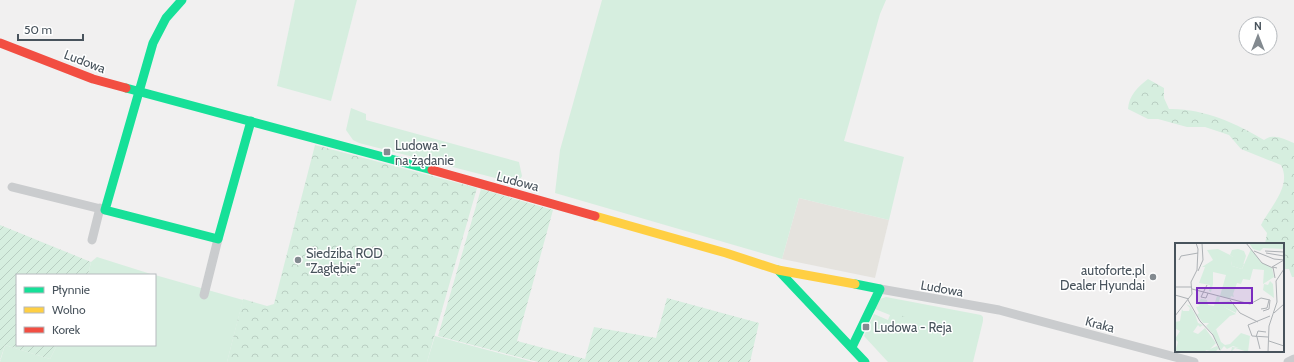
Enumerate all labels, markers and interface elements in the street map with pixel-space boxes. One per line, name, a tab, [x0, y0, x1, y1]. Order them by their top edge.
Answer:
scale bar	[18, 16, 83, 42]
north arrow	[1238, 16, 1278, 56]
text: N	[1254, 19, 1262, 33]
text: 50 m	[24, 22, 52, 37]
street label: Ludowa	[62, 46, 109, 76]
place label: Ludowa - na żądanie	[395, 137, 454, 168]
marker: Ludowa - na żądanie	[382, 147, 392, 157]
street label: Ludowa	[495, 168, 542, 195]
inset map	[1175, 243, 1284, 352]
place label: Siedziba ROD "Zagłębie"	[306, 245, 383, 276]
marker: Siedziba ROD "Zagłębie"	[293, 255, 303, 265]
place label: autoforte.pl Dealer Hyundai	[1060, 262, 1145, 293]
marker: autoforte.pl Dealer Hyundai	[1148, 272, 1158, 282]
legend	[16, 274, 156, 346]
street label: Ludowa	[919, 276, 965, 300]
text: Płynnie	[52, 282, 90, 297]
text: Wolno	[52, 302, 86, 317]
street label: Kraka	[1084, 312, 1117, 336]
place label: Ludowa - Reja	[874, 319, 953, 336]
text: Korek	[52, 322, 81, 337]
marker: Ludowa - Reja	[861, 322, 871, 332]

